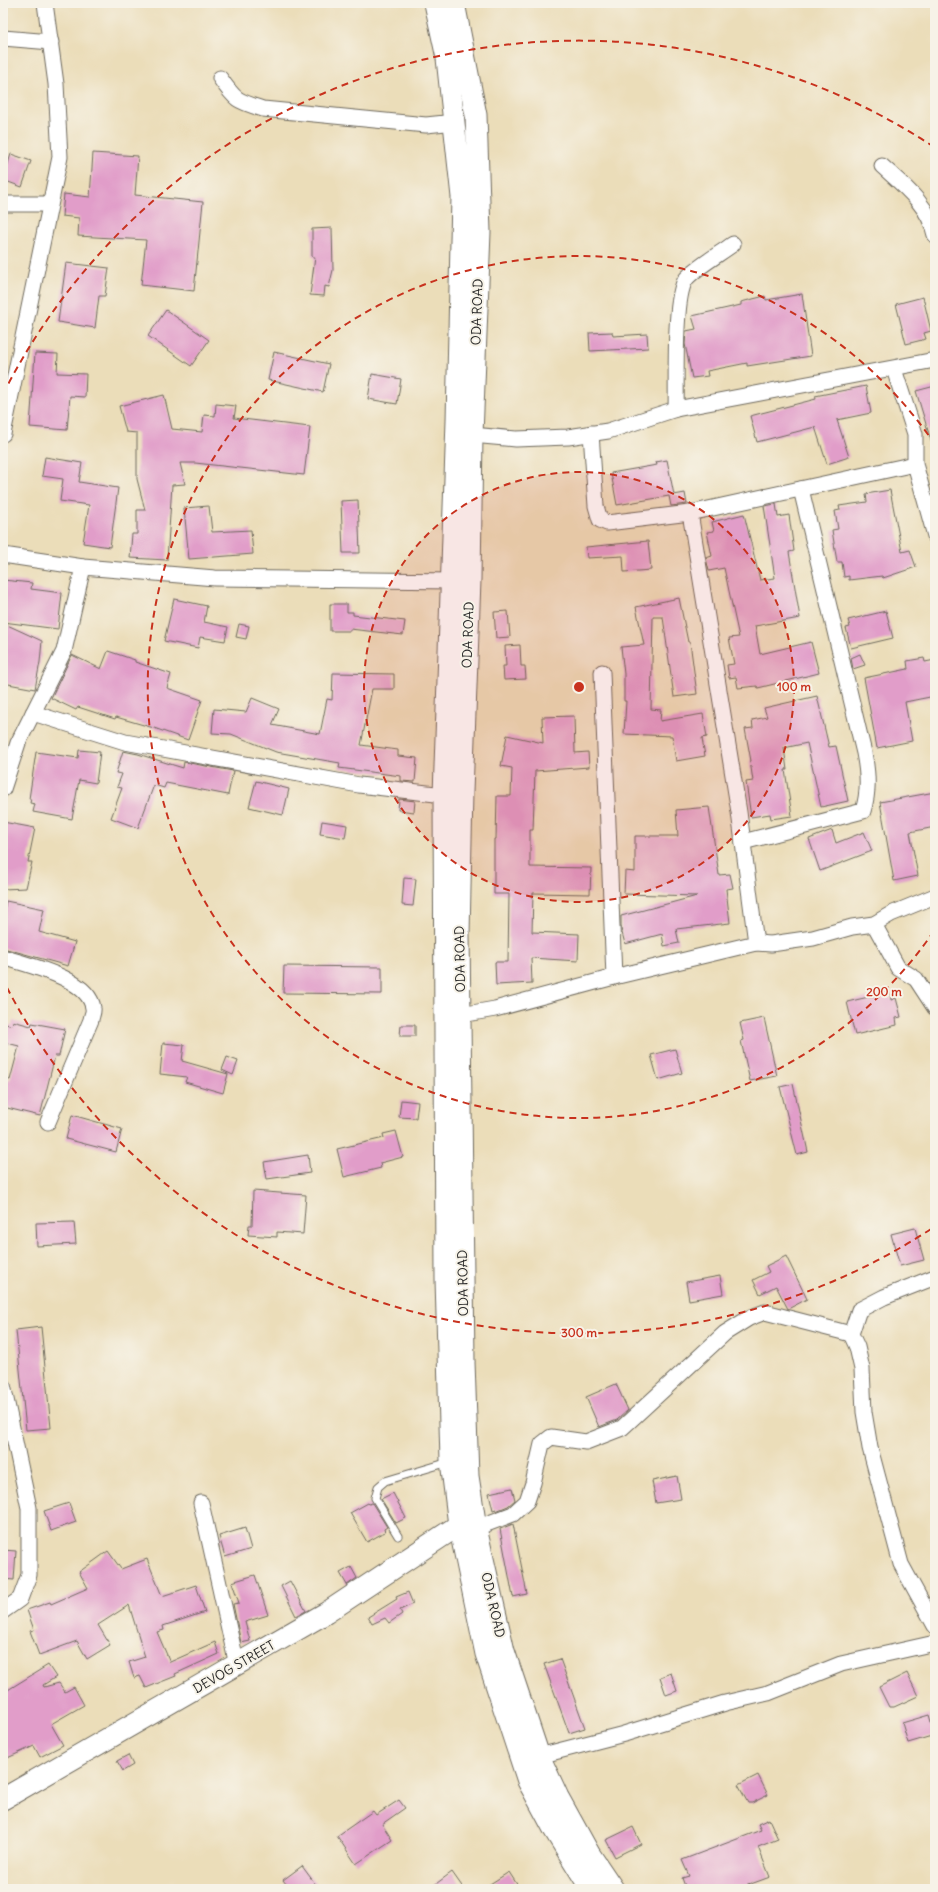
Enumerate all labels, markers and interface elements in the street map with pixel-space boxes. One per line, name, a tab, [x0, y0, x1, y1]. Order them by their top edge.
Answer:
street label: ODA ROAD	[467, 278, 487, 346]
street label: ODA ROAD	[458, 601, 478, 669]
text: 100 m	[777, 679, 811, 694]
centre of rings	[572, 680, 586, 694]
street label: ODA ROAD	[451, 926, 469, 992]
text: 200 m	[866, 984, 902, 999]
street label: ODA ROAD	[454, 1250, 472, 1316]
text: 300 m	[561, 1325, 597, 1340]
street label: ODA ROAD	[477, 1571, 509, 1639]
street label: DEVOG STREET	[190, 1637, 278, 1697]

